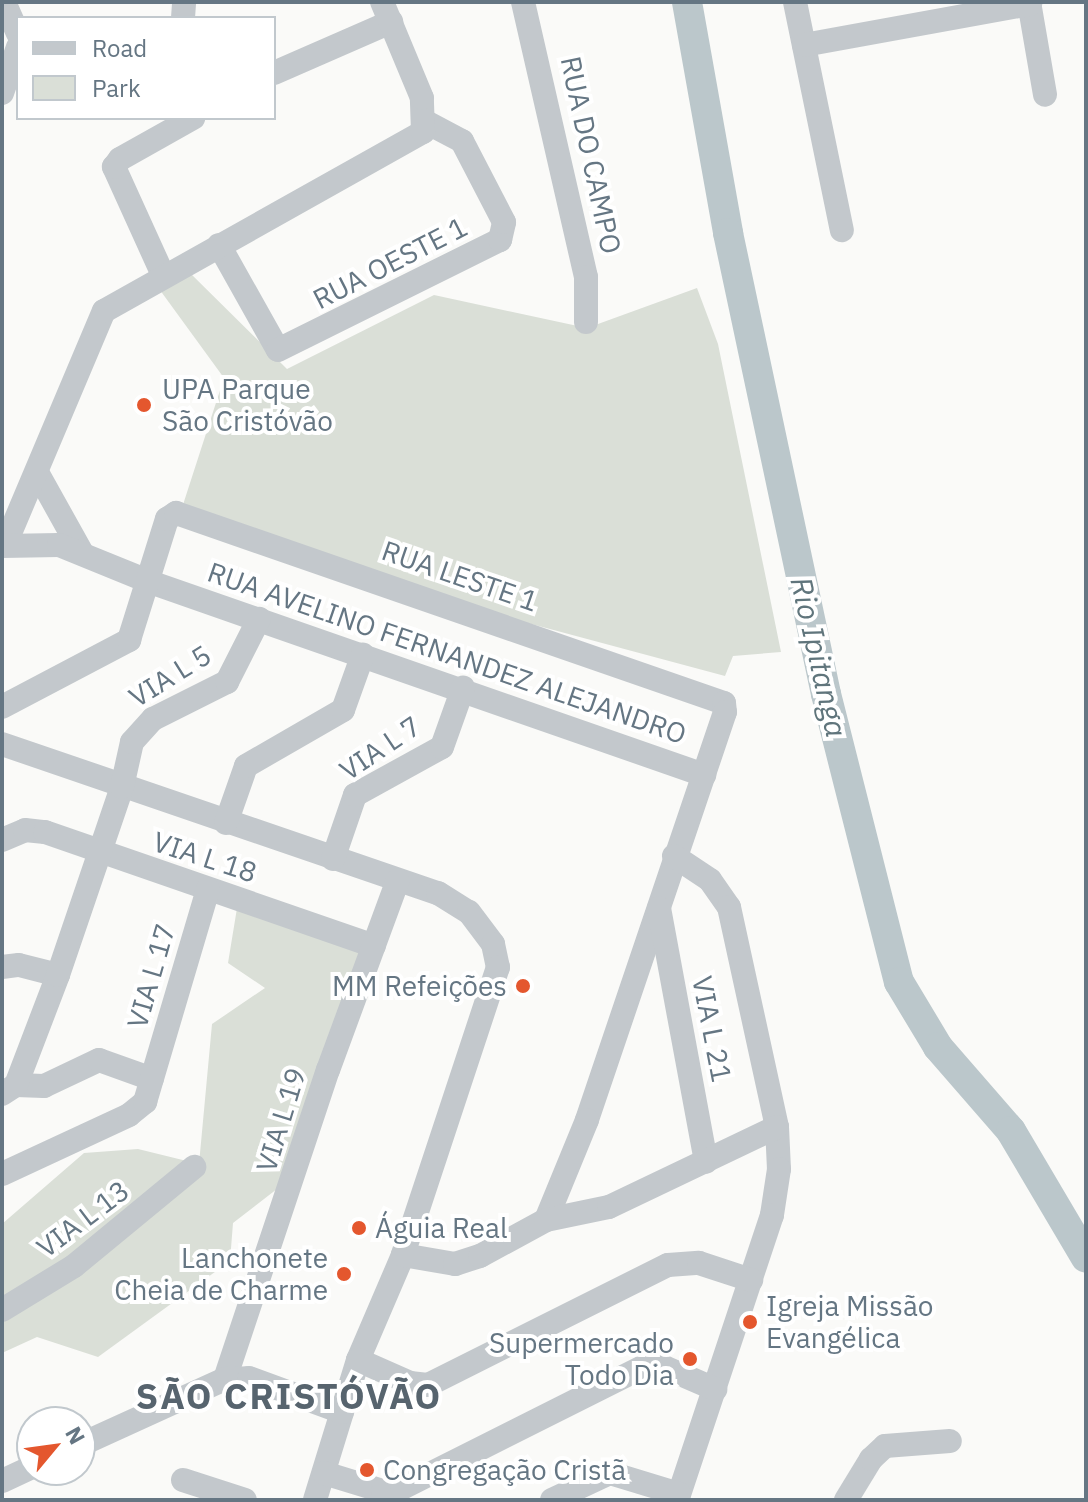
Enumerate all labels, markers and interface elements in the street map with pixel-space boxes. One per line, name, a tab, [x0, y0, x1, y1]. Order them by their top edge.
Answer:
legend	[16, 16, 276, 120]
text: Road	[92, 32, 147, 64]
street label: RUA DO CAMPO	[554, 53, 628, 257]
text: Park	[92, 72, 141, 104]
street label: RUA OESTE 1	[307, 210, 473, 316]
place label: UPA Parque São Cristóvão	[162, 372, 333, 438]
marker: UPA Parque São Cristóvão	[133, 394, 155, 416]
street label: RUA LESTE 1	[378, 534, 542, 618]
street label: RUA AVELINO FERNANDEZ ALEJANDRO	[203, 555, 691, 751]
water label: Rio Ipitanga	[783, 573, 855, 741]
street label: VIA L 5	[123, 638, 217, 714]
street label: VIA L 7	[333, 709, 427, 787]
street label: VIA L 18	[149, 824, 261, 890]
street label: VIA L 17	[120, 920, 182, 1032]
place label: MM Refeições	[332, 969, 507, 1003]
street label: VIA L 21	[685, 973, 739, 1085]
marker: MM Refeições	[514, 977, 532, 995]
street label: VIA L 19	[249, 1064, 313, 1176]
street label: VIA L 13	[30, 1173, 136, 1265]
place label: Águia Real	[375, 1211, 508, 1245]
marker: Águia Real	[350, 1219, 368, 1237]
place label: Lanchonete Cheia de Charme	[114, 1241, 328, 1307]
marker: Lanchonete Cheia de Charme	[335, 1265, 353, 1283]
place label: Igreja Missão Evangélica	[766, 1289, 934, 1355]
marker: Igreja Missão Evangélica	[741, 1313, 759, 1331]
place label: Supermercado Todo Dia	[489, 1326, 674, 1392]
marker: Supermercado Todo Dia	[681, 1350, 699, 1368]
district label: SÃO CRISTÓVÃO	[136, 1374, 442, 1418]
north arrow	[16, 1406, 96, 1486]
text: N	[59, 1421, 92, 1449]
place label: Congregação Cristã	[383, 1453, 626, 1487]
marker: Congregação Cristã	[358, 1461, 376, 1479]

